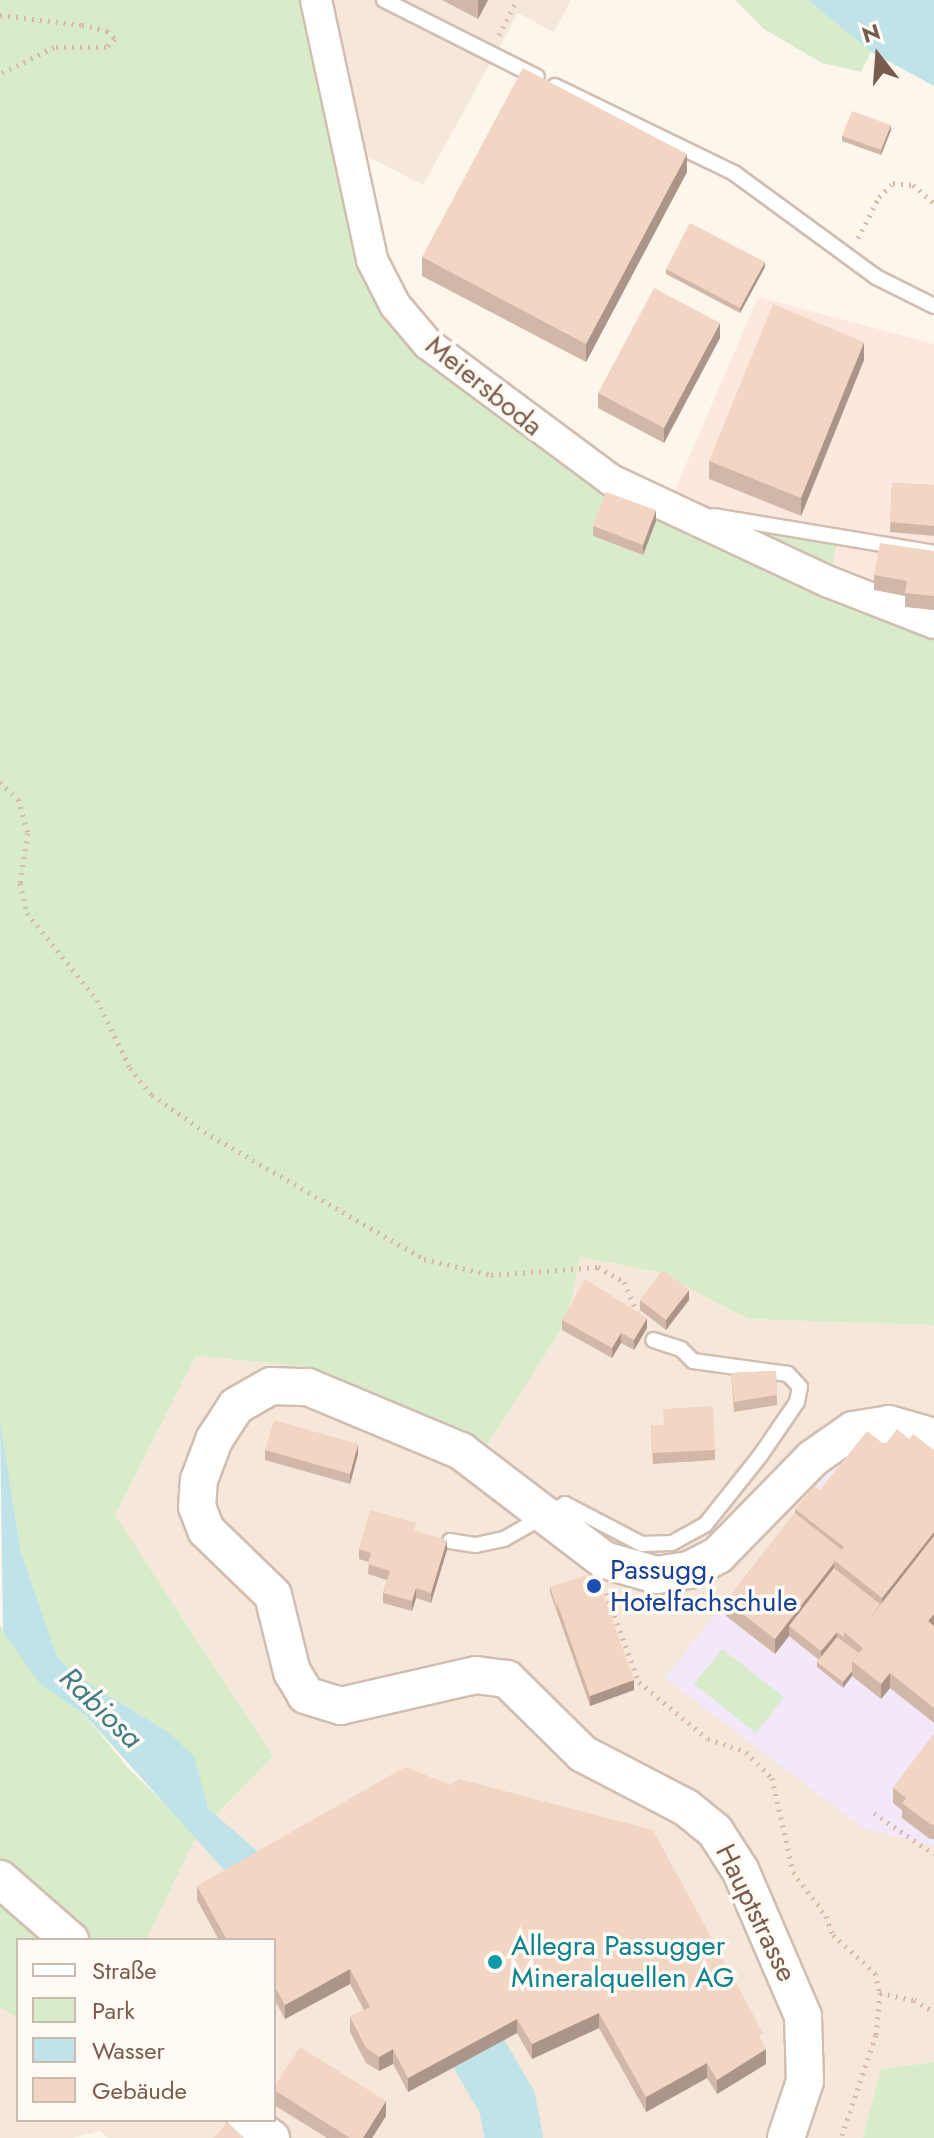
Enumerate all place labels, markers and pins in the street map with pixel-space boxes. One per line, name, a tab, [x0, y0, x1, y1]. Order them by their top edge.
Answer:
place label: Passugg, Hotelfachschule	[610, 1553, 797, 1619]
marker: Passugg, Hotelfachschule	[585, 1577, 603, 1595]
place label: Allegra Passugger Mineralquellen AG	[511, 1929, 734, 1995]
marker: Allegra Passugger Mineralquellen AG	[486, 1953, 504, 1971]

